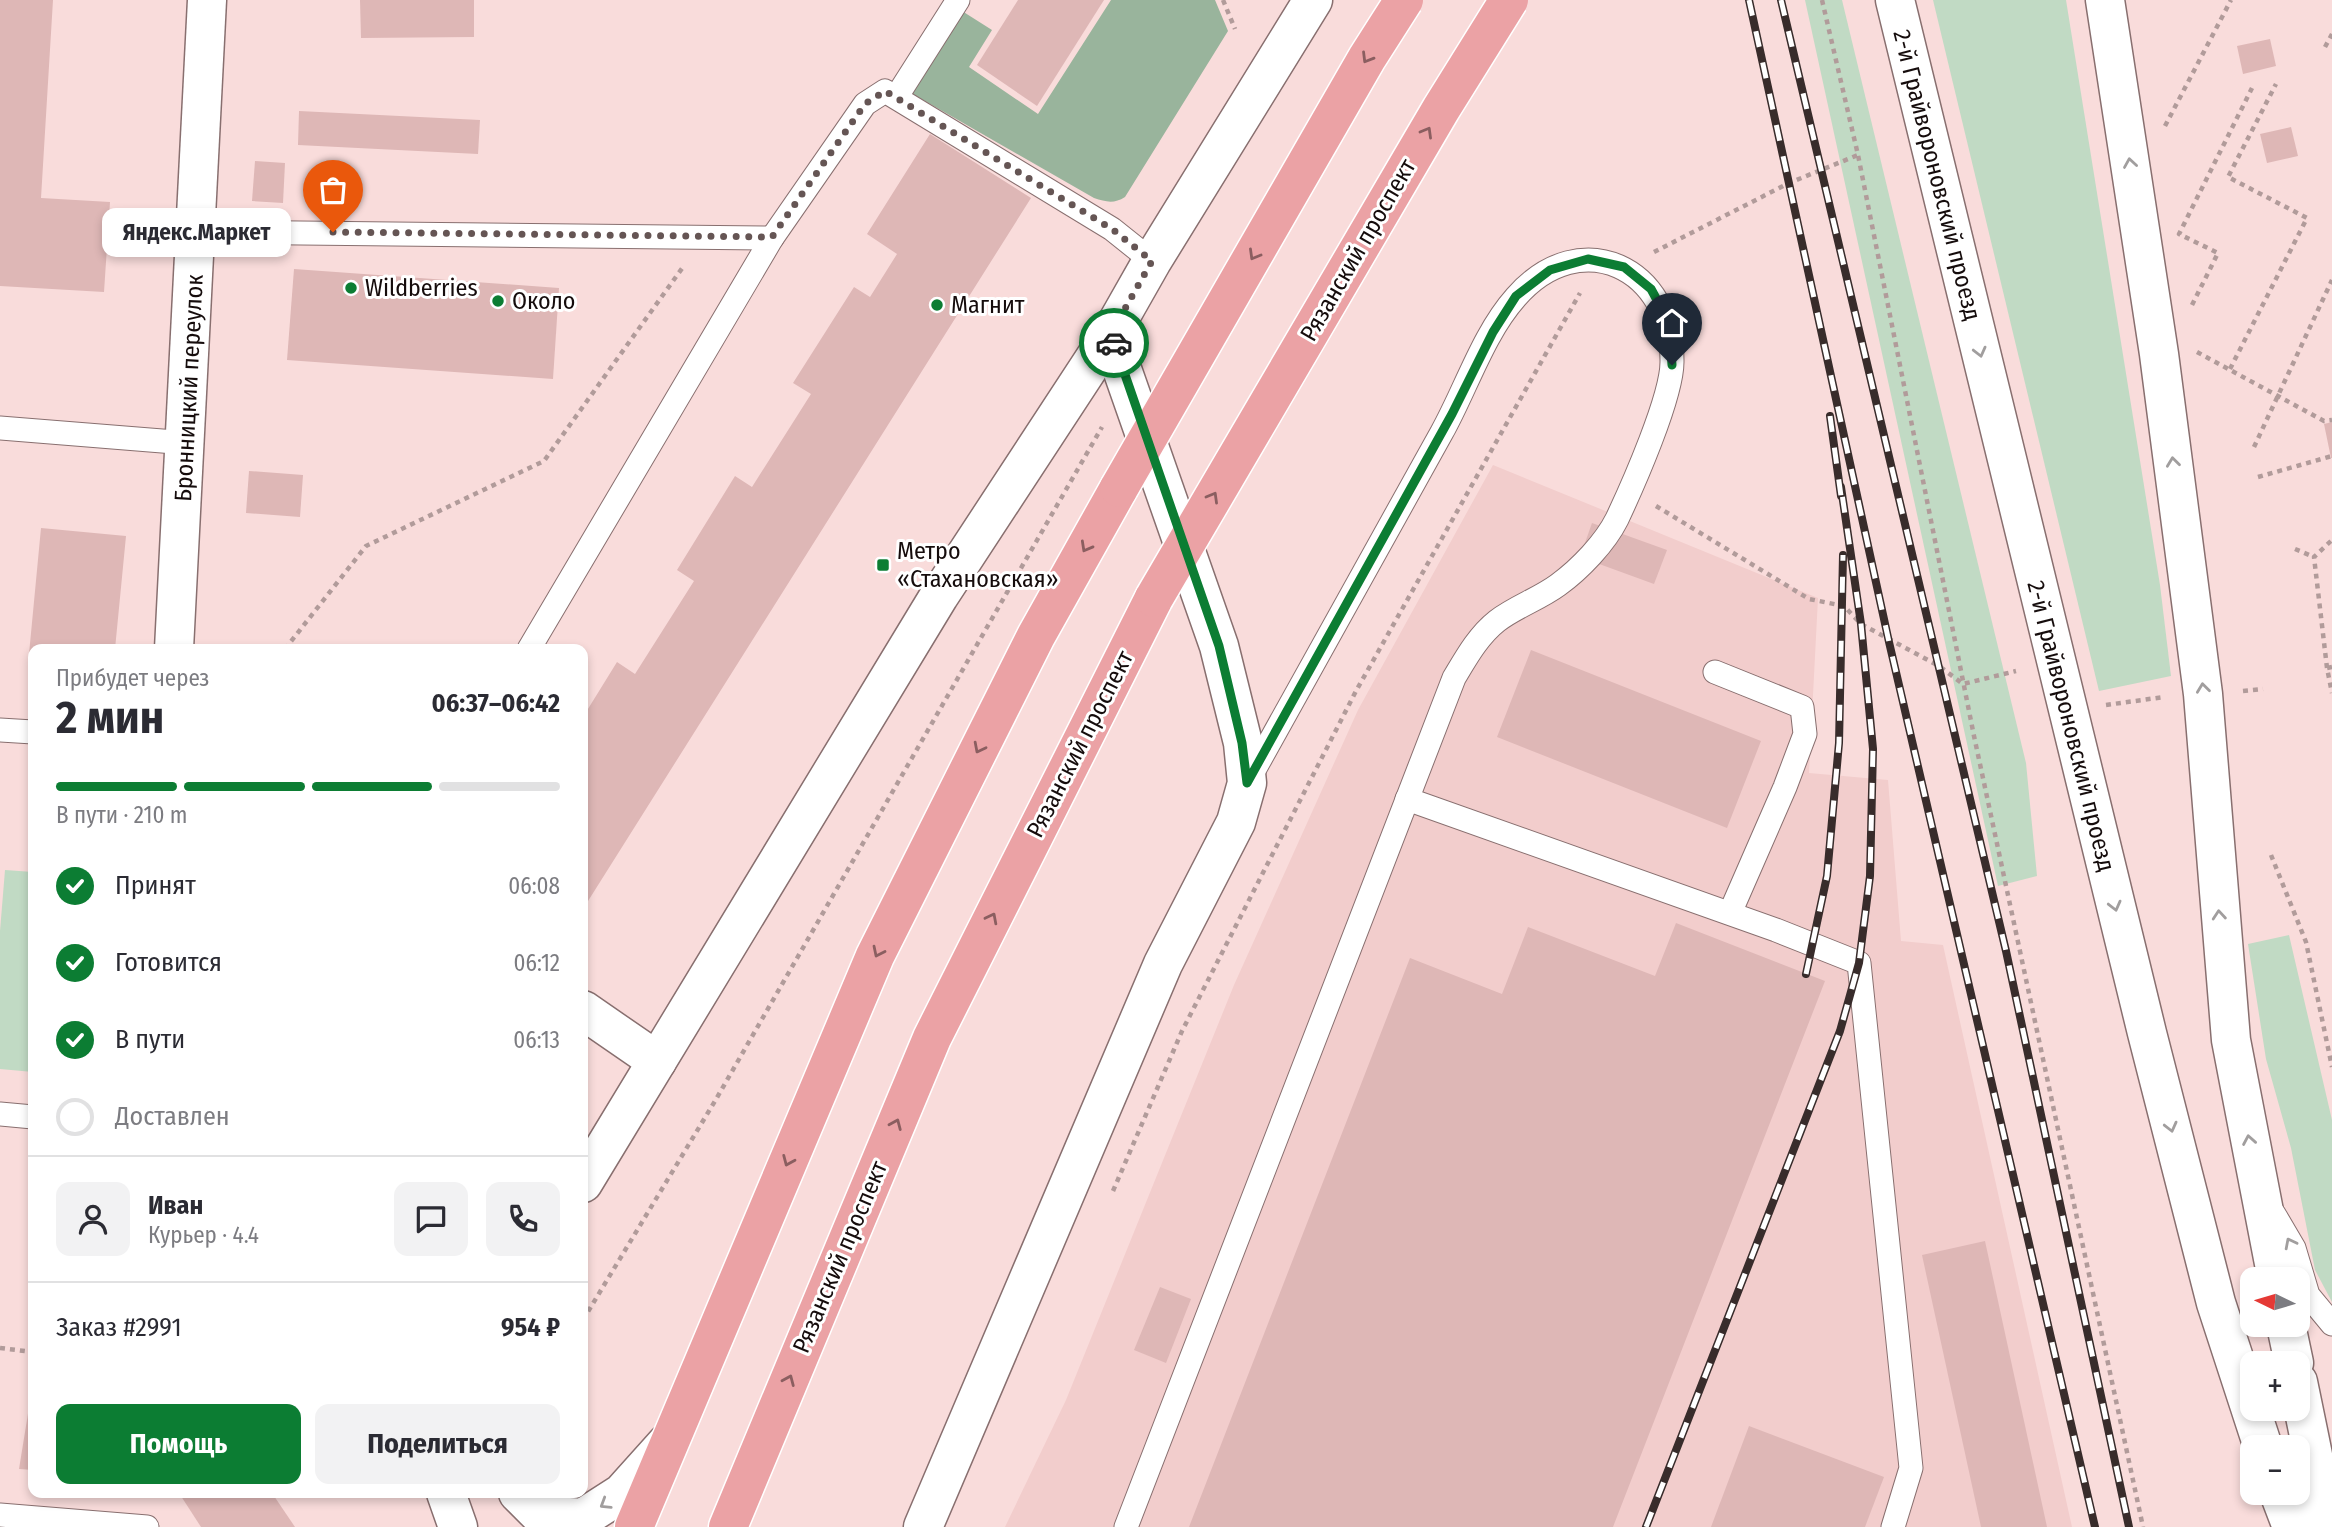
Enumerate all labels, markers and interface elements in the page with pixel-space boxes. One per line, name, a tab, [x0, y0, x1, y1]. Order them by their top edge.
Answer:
street label: 2-й Грайвороновский проезд	[1887, 27, 1987, 323]
one-way arrow	[1363, 50, 1376, 63]
one-way arrow	[1419, 126, 1432, 139]
street label: Рязанский проспект	[1295, 154, 1422, 346]
one-way arrow	[2123, 157, 2138, 169]
pin	[303, 160, 363, 232]
icon: bag	[314, 171, 352, 209]
callout: Яндекс.Маркет	[102, 208, 291, 256]
text: Яндекс.Маркет	[123, 218, 270, 246]
one-way arrow	[1249, 248, 1262, 260]
street label: Бронницкий переулок	[169, 273, 209, 502]
place label: Wildberries	[365, 274, 478, 302]
marker: Wildberries	[343, 280, 359, 296]
place label: Около	[512, 287, 575, 315]
place label: Магнит	[951, 291, 1025, 319]
marker: Около	[490, 293, 506, 309]
pin	[1642, 293, 1702, 365]
marker: Магнит	[929, 297, 945, 313]
icon: home	[1653, 304, 1691, 342]
courier	[1079, 308, 1149, 378]
icon: car	[1095, 324, 1133, 362]
one-way arrow	[1972, 346, 1986, 358]
one-way arrow	[2166, 457, 2181, 468]
one-way arrow	[1205, 491, 1218, 504]
place label: Метро «Стахановская»	[897, 537, 1059, 593]
one-way arrow	[1081, 540, 1094, 552]
marker: Метро «Стахановская»	[875, 557, 891, 573]
street label: 2-й Грайвороновский проезд	[2021, 578, 2121, 874]
street label: Рязанский проспект	[1021, 646, 1139, 842]
text: Прибудет через	[56, 664, 209, 692]
one-way arrow	[2195, 682, 2210, 694]
text: 06:37–06:42	[432, 688, 560, 719]
text: 2 мин	[56, 690, 164, 745]
one-way arrow	[974, 741, 988, 753]
text: В пути · 210 m	[56, 801, 188, 829]
icon: check	[56, 867, 94, 905]
text: Принят	[115, 870, 196, 901]
text: 06:08	[508, 872, 560, 900]
one-way arrow	[2107, 900, 2121, 912]
one-way arrow	[2212, 909, 2227, 920]
one-way arrow	[984, 913, 998, 925]
icon: check	[56, 944, 94, 982]
one-way arrow	[872, 945, 886, 957]
text: Готовится	[115, 947, 222, 978]
text: 06:12	[514, 949, 560, 977]
icon: check	[56, 1021, 94, 1059]
text: В пути	[115, 1024, 185, 1055]
text: 06:13	[513, 1026, 560, 1054]
text: Доставлен	[115, 1101, 230, 1132]
one-way arrow	[888, 1119, 902, 1132]
one-way arrow	[2163, 1121, 2177, 1133]
one-way arrow	[2242, 1134, 2257, 1146]
one-way arrow	[782, 1153, 796, 1166]
street label: Рязанский проспект	[787, 1157, 893, 1357]
button: person	[56, 1182, 130, 1256]
button: chat	[394, 1182, 468, 1256]
button: phone	[486, 1182, 560, 1256]
text: Иван	[148, 1190, 203, 1221]
text: Курьер · 4.4	[148, 1221, 259, 1249]
one-way arrow	[2285, 1238, 2299, 1251]
north arrow	[2240, 1267, 2310, 1337]
map controls	[2240, 1267, 2310, 1505]
text: Заказ #2991	[56, 1312, 182, 1343]
text: 954 ₽	[501, 1312, 560, 1343]
button: +	[2240, 1351, 2310, 1421]
one-way arrow	[781, 1374, 795, 1386]
button: Помощь	[56, 1404, 301, 1484]
button: Поделиться	[315, 1404, 560, 1484]
button: −	[2240, 1435, 2310, 1505]
one-way arrow	[599, 1496, 612, 1509]

